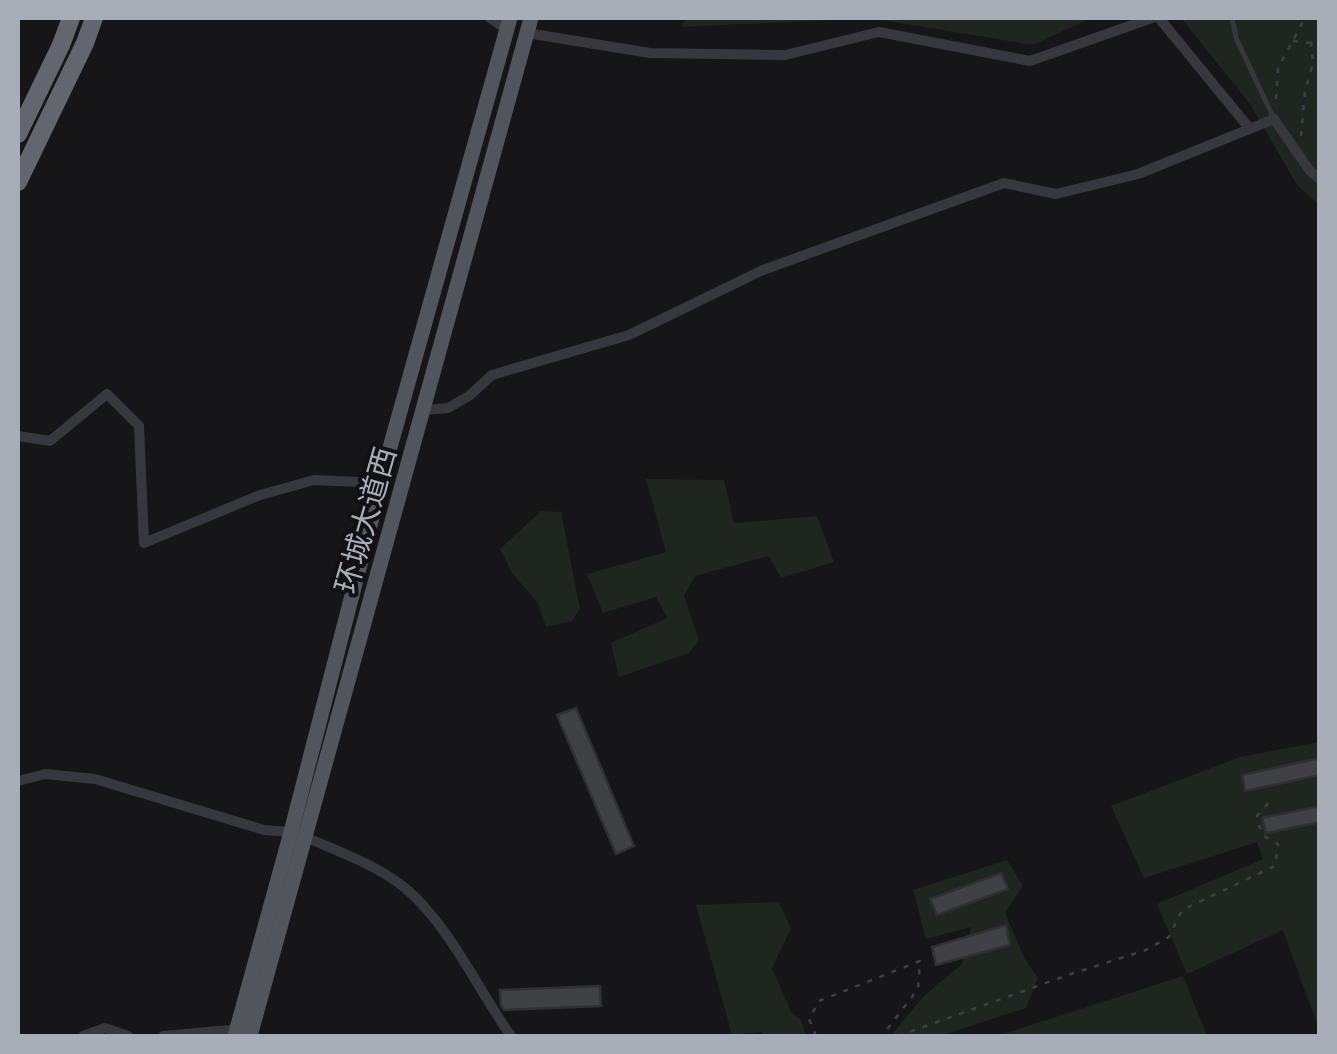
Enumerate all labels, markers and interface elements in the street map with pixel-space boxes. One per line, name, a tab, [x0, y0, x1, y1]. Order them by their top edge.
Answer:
street label: 环城大道西	[325, 442, 405, 598]

